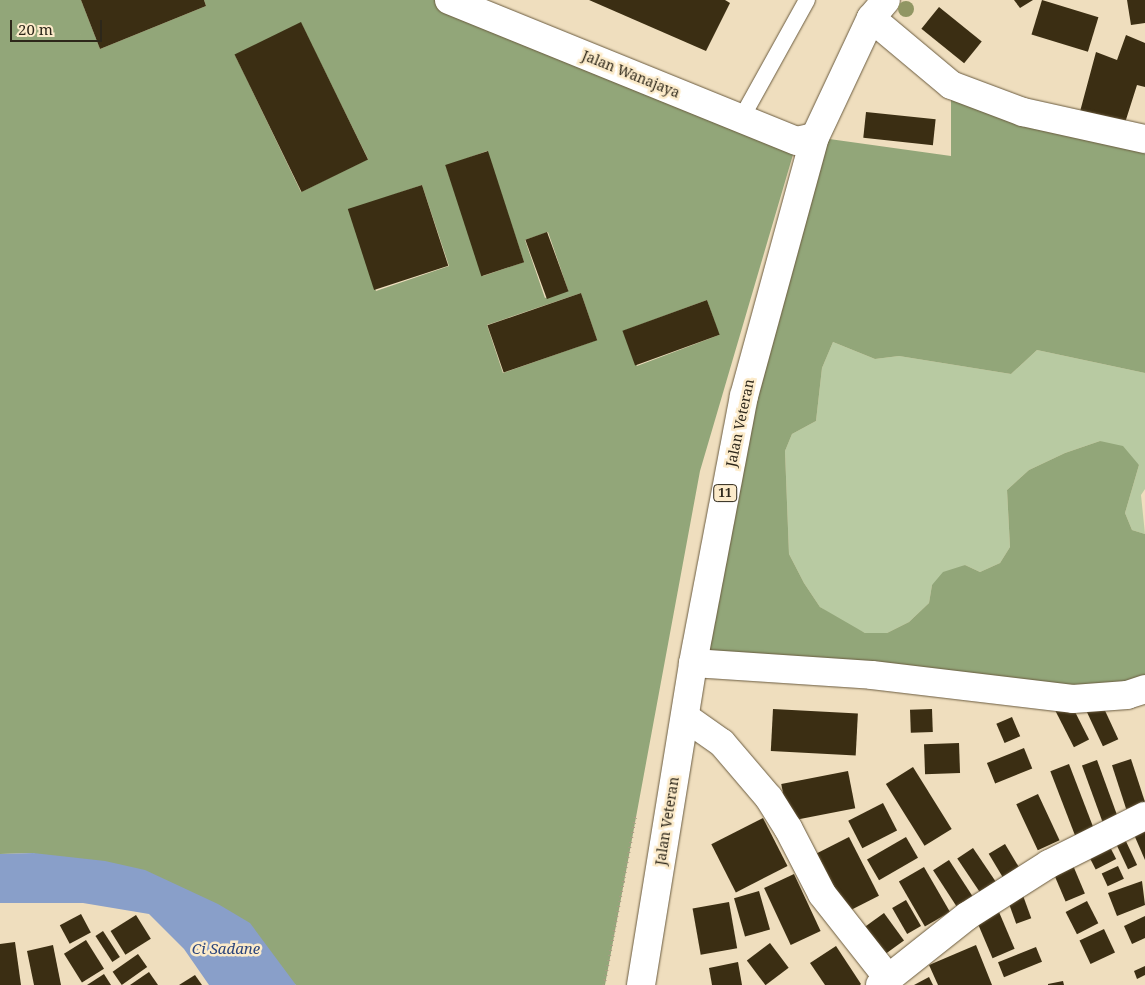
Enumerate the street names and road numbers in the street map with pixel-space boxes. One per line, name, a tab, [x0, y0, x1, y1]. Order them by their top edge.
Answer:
street label: Jalan Wanajaya	[580, 47, 682, 101]
street label: Jalan Veteran	[722, 377, 758, 469]
road number: 11	[712, 483, 738, 502]
street label: Jalan Veteran	[652, 775, 682, 867]

